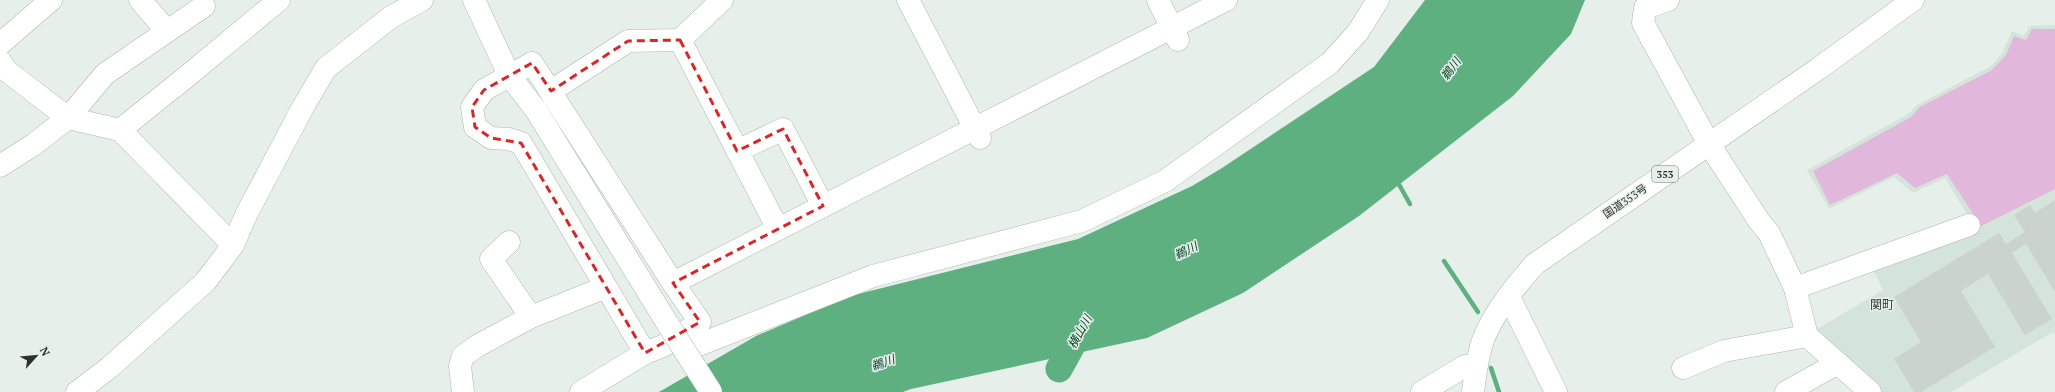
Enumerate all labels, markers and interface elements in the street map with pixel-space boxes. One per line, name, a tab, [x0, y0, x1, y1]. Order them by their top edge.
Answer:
water label: 鵜川	[1437, 53, 1465, 83]
road number: 353	[1652, 166, 1678, 182]
street label: 国道353号	[1600, 181, 1650, 221]
water label: 鵜川	[1172, 238, 1202, 263]
district label: 関町	[1870, 297, 1894, 312]
water label: 横山川	[1064, 311, 1096, 351]
north arrow	[16, 336, 56, 376]
text: N	[37, 345, 53, 359]
water label: 鵜川	[869, 351, 899, 374]

